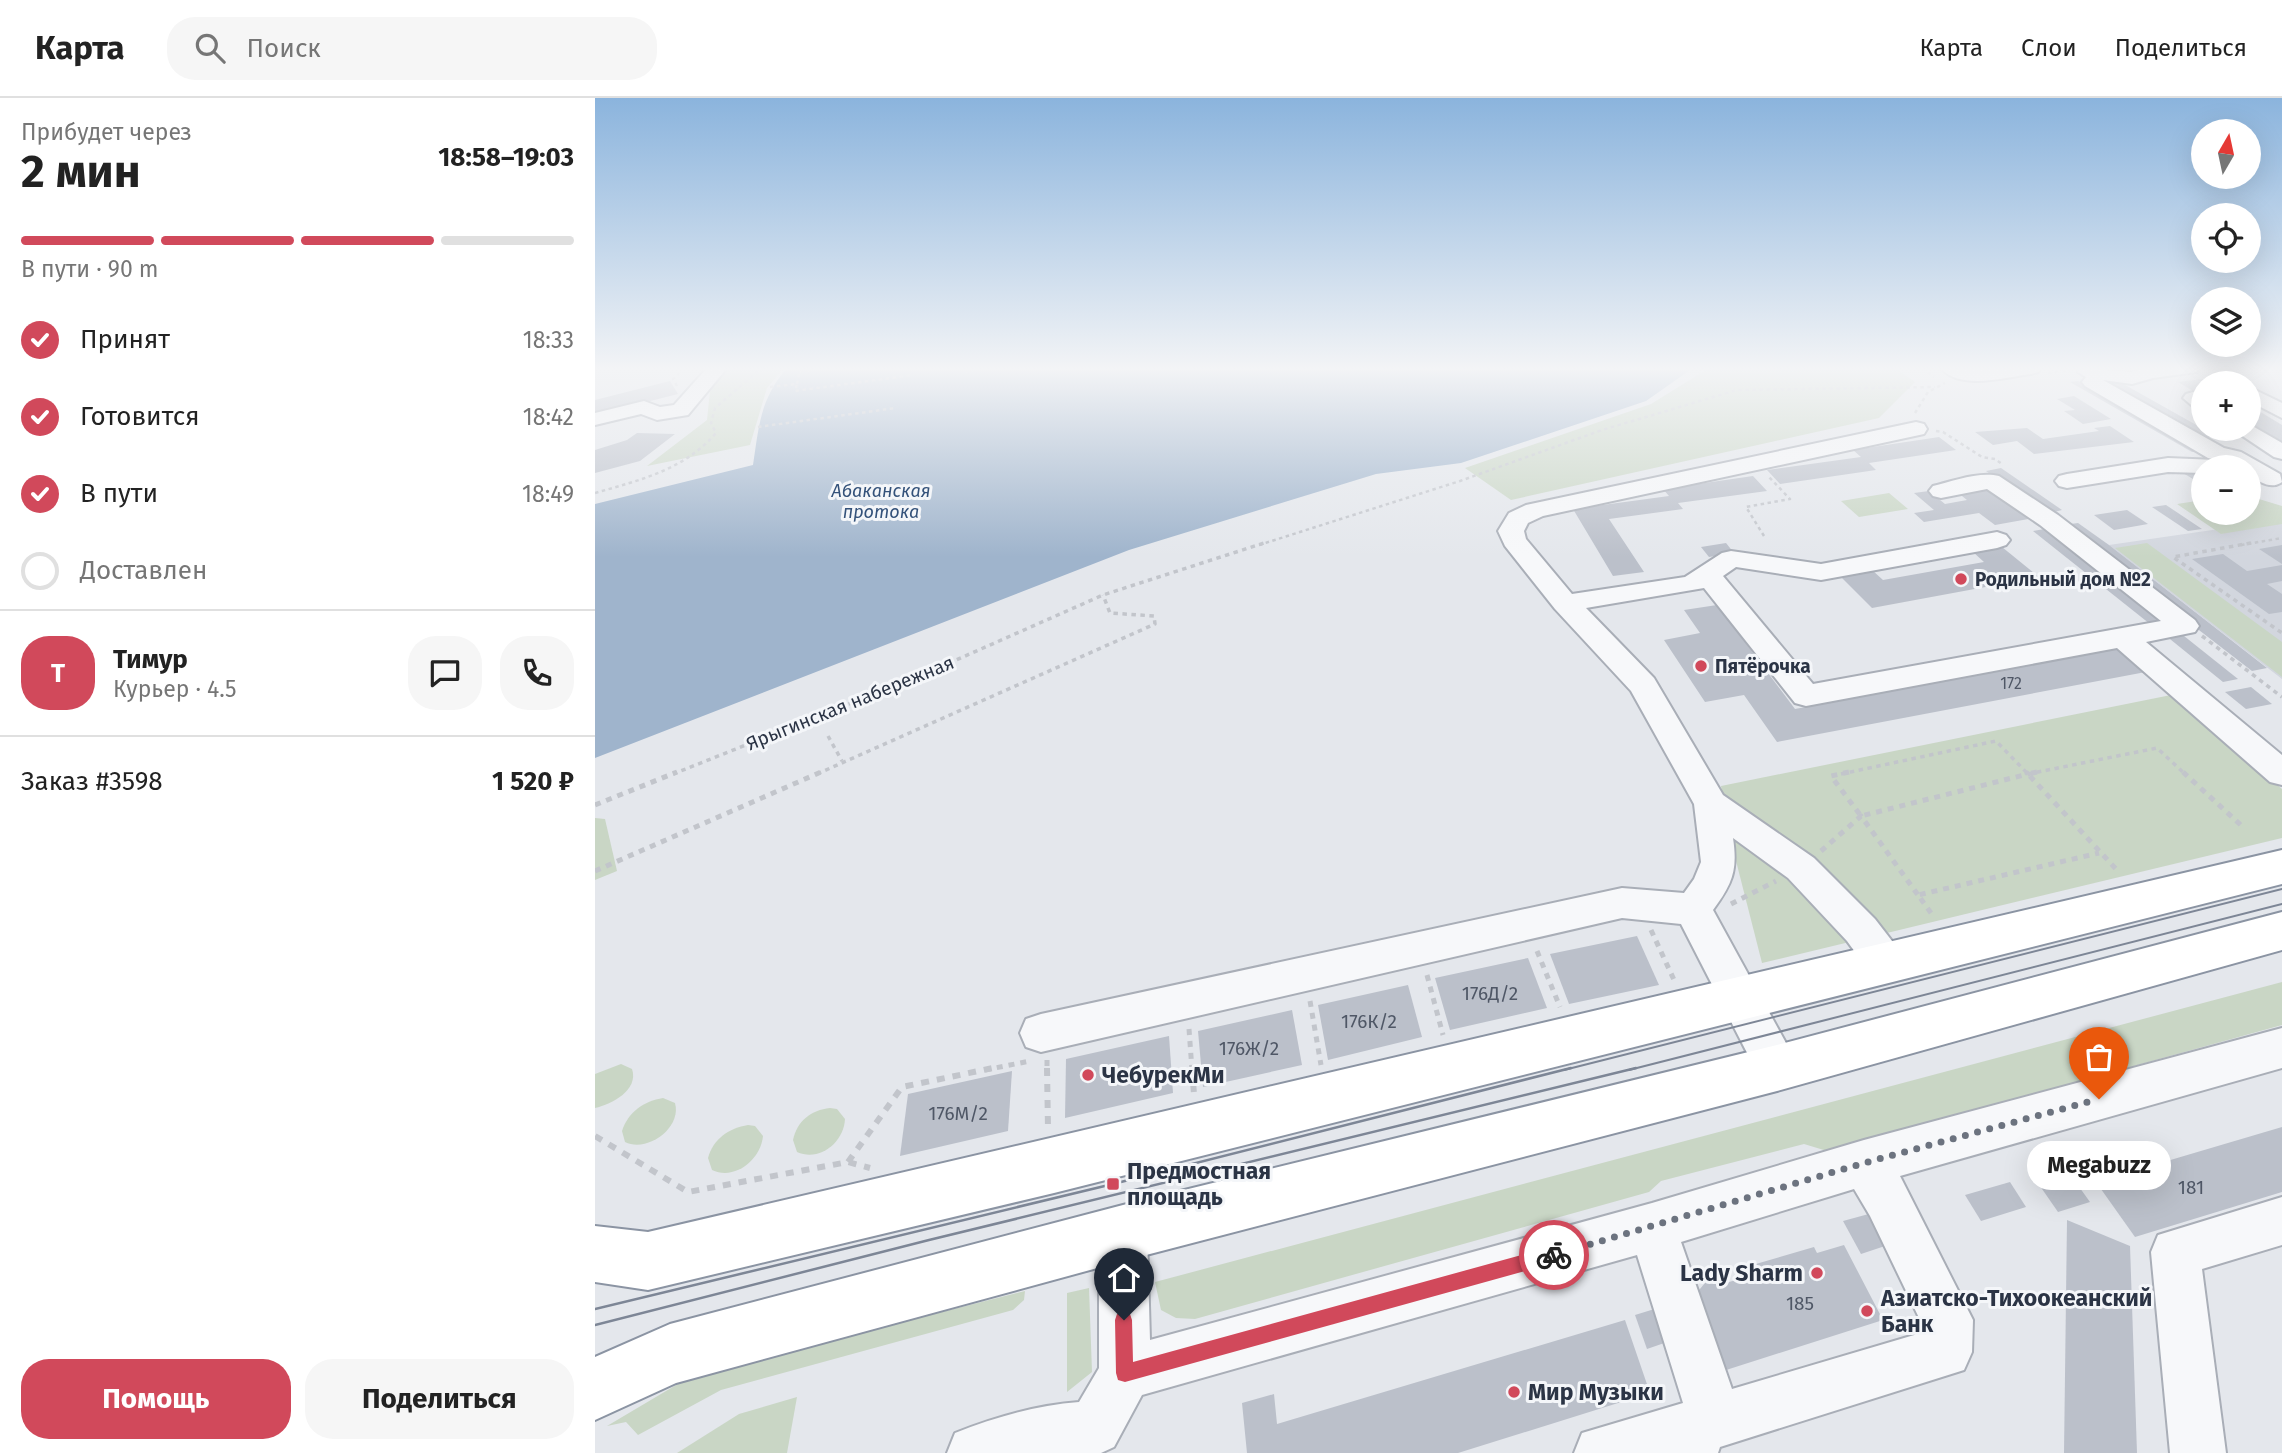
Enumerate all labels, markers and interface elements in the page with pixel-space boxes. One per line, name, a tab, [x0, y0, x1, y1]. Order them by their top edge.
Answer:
search box	[167, 17, 657, 80]
text: Карта	[35, 28, 125, 68]
icon: search	[191, 29, 229, 67]
text: Поиск	[247, 33, 321, 64]
text: Карта	[1919, 34, 1983, 62]
text: Слои	[2021, 34, 2077, 62]
text: Поделиться	[2115, 34, 2247, 62]
text: Прибудет через	[21, 118, 192, 146]
north arrow	[2191, 119, 2261, 189]
map controls	[2191, 119, 2261, 525]
text: 18:58–19:03	[438, 142, 574, 173]
text: 2 мин	[21, 144, 141, 199]
button: locate	[2191, 203, 2261, 273]
text: В пути · 90 m	[21, 255, 159, 283]
button: layers	[2191, 287, 2261, 357]
icon: check	[21, 321, 59, 359]
text: Принят	[80, 324, 170, 355]
text: 18:33	[523, 326, 574, 354]
button: +	[2191, 371, 2261, 441]
icon: check	[21, 398, 59, 436]
text: Готовится	[80, 401, 200, 432]
text: 18:42	[523, 403, 574, 431]
button: −	[2191, 455, 2261, 525]
icon: check	[21, 475, 59, 513]
text: В пути	[80, 478, 158, 509]
text: 18:49	[522, 480, 574, 508]
water label: Абаканская протока	[830, 480, 931, 523]
text: Доставлен	[80, 555, 207, 586]
place label: Родильный дом №2	[1975, 568, 2151, 591]
marker: Родильный дом №2	[1953, 571, 1969, 587]
button: chat	[408, 636, 482, 710]
button: phone	[500, 636, 574, 710]
text: Тимур	[113, 644, 188, 675]
street label: Ярыгинская набережная	[743, 651, 957, 755]
place label: Пятёрочка	[1715, 655, 1811, 678]
text: Т	[51, 658, 65, 689]
marker: Пятёрочка	[1693, 658, 1709, 674]
house number: 172	[2000, 674, 2022, 693]
text: Курьер · 4.5	[113, 675, 237, 703]
text: Заказ #3598	[21, 766, 163, 797]
text: 1 520 ₽	[492, 766, 574, 797]
house number: 176Д/2	[1462, 982, 1518, 1005]
house number: 176К/2	[1341, 1010, 1397, 1033]
pin	[2069, 1027, 2129, 1099]
house number: 176Ж/2	[1219, 1037, 1279, 1060]
icon: bag	[2080, 1038, 2118, 1076]
place label: ЧебурекМи	[1102, 1061, 1225, 1089]
marker: ЧебурекМи	[1080, 1067, 1096, 1083]
house number: 176М/2	[928, 1102, 988, 1125]
callout: Megabuzz	[2027, 1141, 2171, 1190]
text: Megabuzz	[2047, 1151, 2151, 1179]
place label: Предмостная площадь	[1127, 1157, 1271, 1211]
marker: Предмостная площадь	[1105, 1176, 1121, 1192]
house number: 181	[2178, 1176, 2204, 1199]
courier	[1519, 1220, 1589, 1290]
icon: bike	[1535, 1236, 1573, 1274]
pin	[1094, 1248, 1154, 1320]
icon: home	[1105, 1259, 1143, 1297]
place label: Lady Sharm	[1680, 1259, 1803, 1287]
marker: Lady Sharm	[1809, 1265, 1825, 1281]
place label: Азиатско-Тихоокеанский Банк	[1880, 1284, 2152, 1338]
house number: 185	[1786, 1292, 1814, 1315]
marker: Азиатско-Тихоокеанский Банк	[1859, 1303, 1875, 1319]
button: Помощь	[21, 1359, 291, 1439]
button: Поделиться	[305, 1359, 574, 1439]
place label: Мир Музыки	[1528, 1378, 1664, 1406]
marker: Мир Музыки	[1506, 1384, 1522, 1400]

